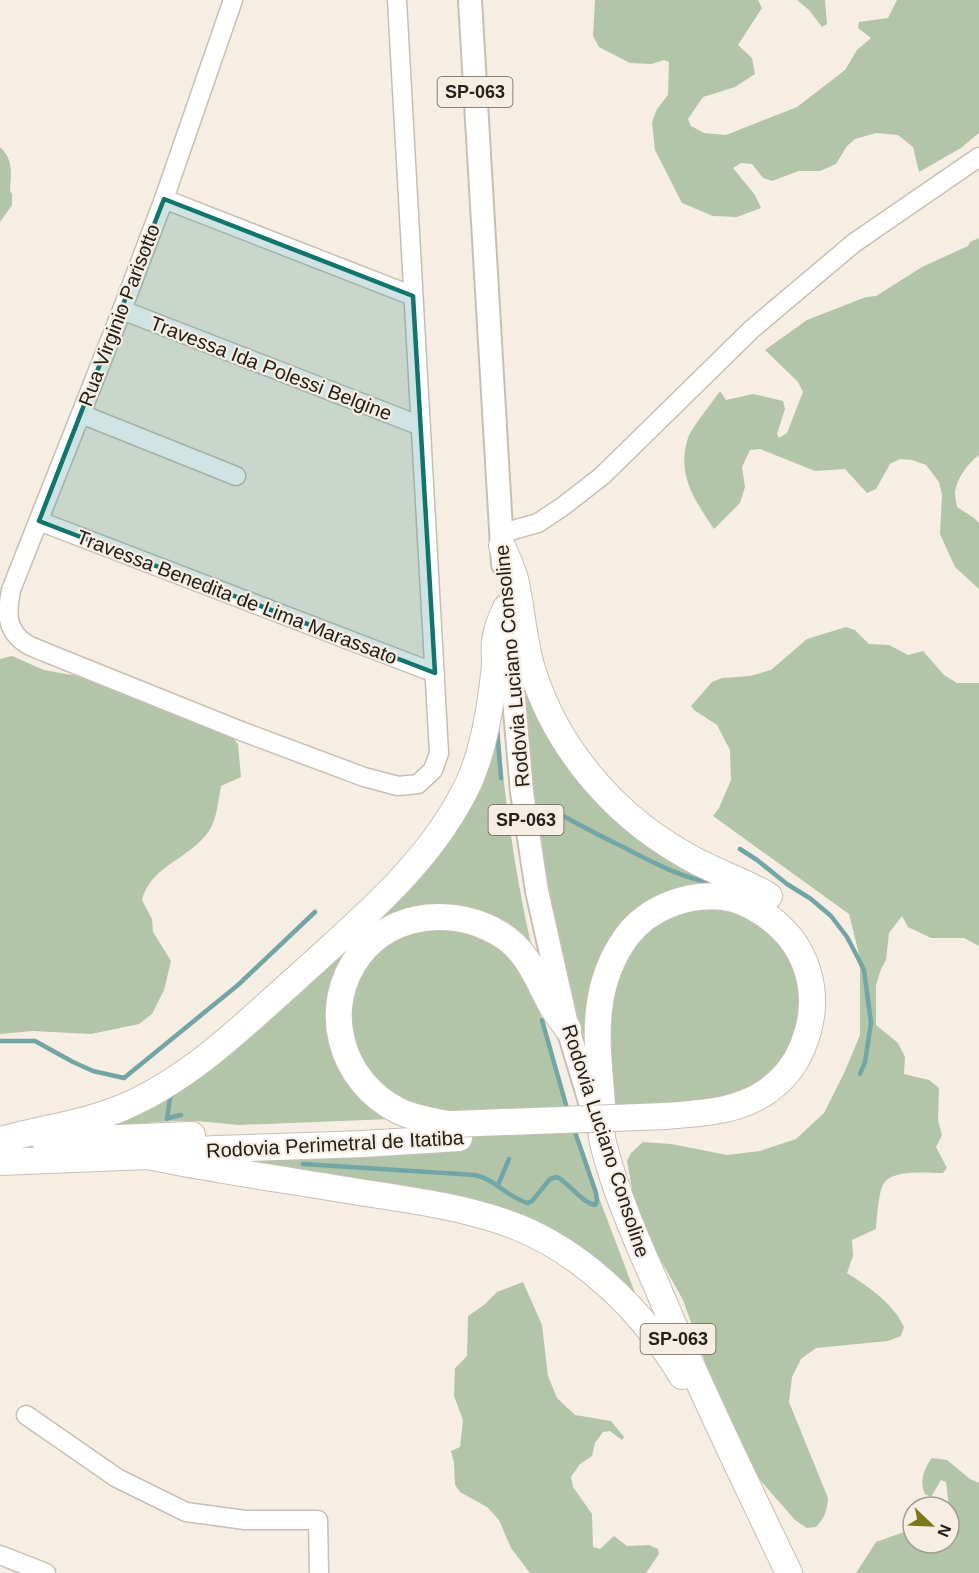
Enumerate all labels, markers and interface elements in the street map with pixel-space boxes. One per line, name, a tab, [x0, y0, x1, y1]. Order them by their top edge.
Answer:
road number: SP-063	[438, 77, 512, 107]
street label: Rua Virginio Parisotto	[74, 221, 164, 409]
street label: Travessa Ida Polessi Belgine	[147, 312, 395, 424]
street label: Travessa Benedita de Lima Marassato	[74, 526, 400, 668]
street label: Rodovia Luciano Consoline	[490, 544, 534, 788]
road number: SP-063	[488, 805, 564, 835]
street label: Rodovia Luciano Consoline	[558, 1022, 654, 1260]
street label: Rodovia Perimetral de Itatiba	[206, 1126, 465, 1162]
road number: SP-063	[640, 1324, 716, 1354]
north arrow	[901, 1495, 961, 1555]
text: N	[934, 1522, 954, 1539]

